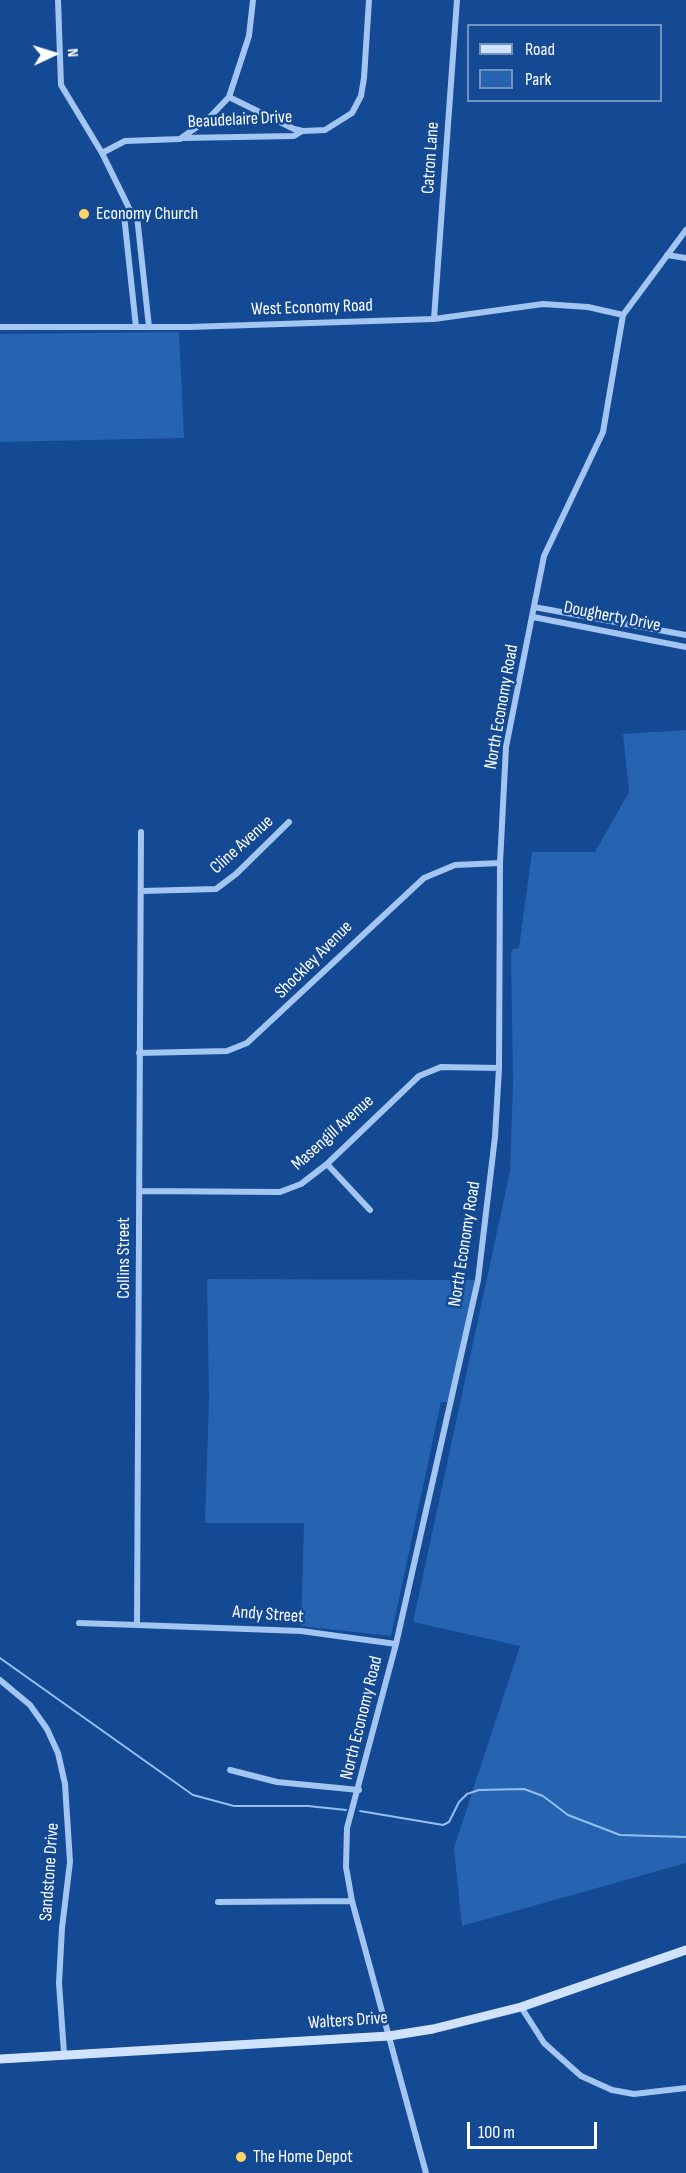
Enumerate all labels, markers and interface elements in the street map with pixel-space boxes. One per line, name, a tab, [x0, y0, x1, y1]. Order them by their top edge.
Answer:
north arrow	[24, 24, 84, 84]
legend	[467, 24, 662, 102]
text: Road	[525, 39, 555, 60]
text: N	[63, 48, 82, 58]
text: Park	[525, 69, 551, 90]
street label: Beaudelaire Drive	[187, 106, 293, 134]
street label: Catron Lane	[418, 121, 444, 195]
place label: Economy Church	[96, 203, 198, 225]
marker: Economy Church	[77, 207, 91, 221]
street label: West Economy Road	[251, 295, 373, 321]
street label: Dougherty Drive	[562, 597, 662, 637]
street label: North Economy Road	[480, 643, 524, 771]
street label: Cline Avenue	[206, 811, 278, 879]
street label: Shockley Avenue	[271, 917, 357, 1003]
street label: Masengill Avenue	[287, 1090, 379, 1176]
street label: North Economy Road	[444, 1180, 486, 1308]
street label: Collins Street	[113, 1217, 135, 1299]
street label: Andy Street	[232, 1602, 304, 1628]
street label: North Economy Road	[336, 1654, 388, 1782]
street label: Sandstone Drive	[36, 1822, 64, 1922]
street label: Walters Drive	[307, 2007, 389, 2035]
scale bar	[470, 2110, 600, 2148]
text: 100 m	[478, 2122, 515, 2143]
place label: The Home Depot	[253, 2146, 353, 2168]
marker: The Home Depot	[234, 2150, 248, 2164]

